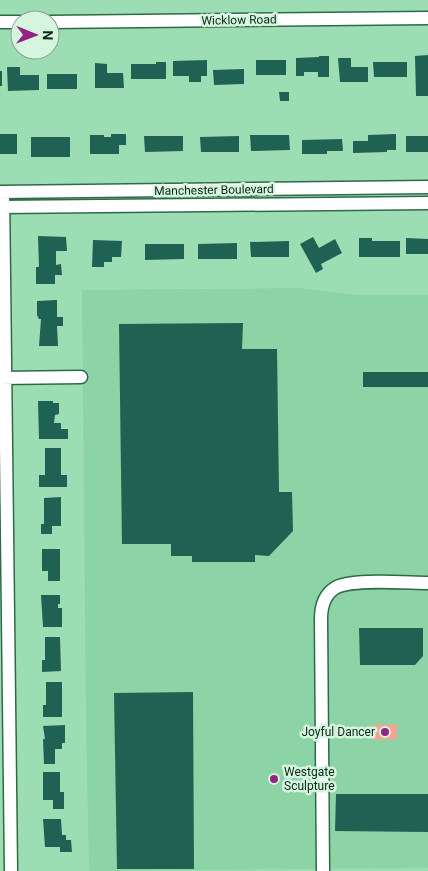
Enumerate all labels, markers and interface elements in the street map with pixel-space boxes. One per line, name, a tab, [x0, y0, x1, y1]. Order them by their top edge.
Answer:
north arrow	[10, 10, 60, 60]
street label: Wicklow Road	[201, 12, 277, 28]
text: N	[40, 30, 56, 40]
street label: Manchester Boulevard	[154, 182, 274, 198]
place label: Joyful Dancer	[301, 725, 375, 739]
marker: Joyful Dancer	[379, 726, 391, 738]
place label: Westgate Sculpture	[284, 765, 335, 793]
marker: Westgate Sculpture	[268, 773, 280, 785]

